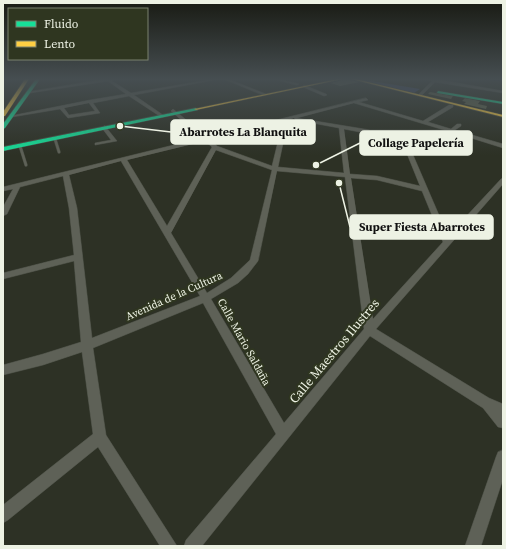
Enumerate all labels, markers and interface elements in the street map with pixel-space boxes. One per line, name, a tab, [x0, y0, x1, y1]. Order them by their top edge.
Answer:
legend	[8, 8, 148, 60]
text: Fluido	[44, 16, 79, 32]
text: Lento	[44, 36, 75, 52]
callout: Abarrotes La Blanquita	[171, 120, 315, 144]
text: Abarrotes La Blanquita	[179, 124, 307, 140]
callout: Collage Papelería	[360, 131, 472, 155]
text: Collage Papelería	[368, 135, 465, 151]
callout: Super Fiesta Abarrotes	[350, 215, 493, 239]
text: Super Fiesta Abarrotes	[359, 219, 486, 235]
street label: Avenida de la Cultura	[123, 268, 225, 324]
street label: Calle Maestros Ilustres	[285, 295, 383, 407]
street label: Calle Mario Saldaña	[214, 296, 274, 389]

